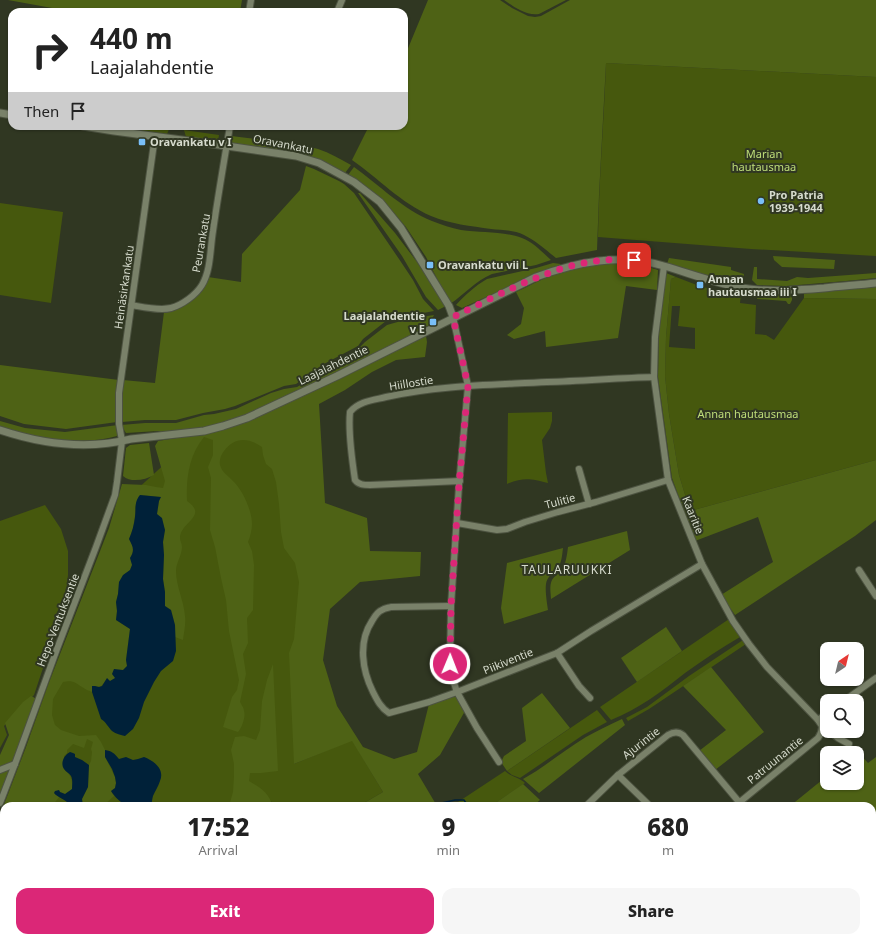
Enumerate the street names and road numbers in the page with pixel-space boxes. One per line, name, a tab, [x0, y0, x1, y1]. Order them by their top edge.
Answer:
street label: Oravankatu	[252, 130, 314, 157]
street label: Peurankatu	[188, 212, 213, 274]
street label: Heinäsirkankatu	[110, 244, 137, 330]
street label: Laajalahdentie	[295, 341, 370, 388]
street label: Hiillostie	[388, 372, 434, 393]
street label: Tulitie	[543, 489, 577, 512]
street label: Kaaritie	[679, 494, 708, 536]
street label: Hepo-Ventuksentie	[33, 571, 82, 669]
street label: Piikiventie	[481, 644, 535, 677]
street label: Ajurintie	[619, 723, 663, 762]
street label: Patruunantie	[744, 732, 806, 787]

